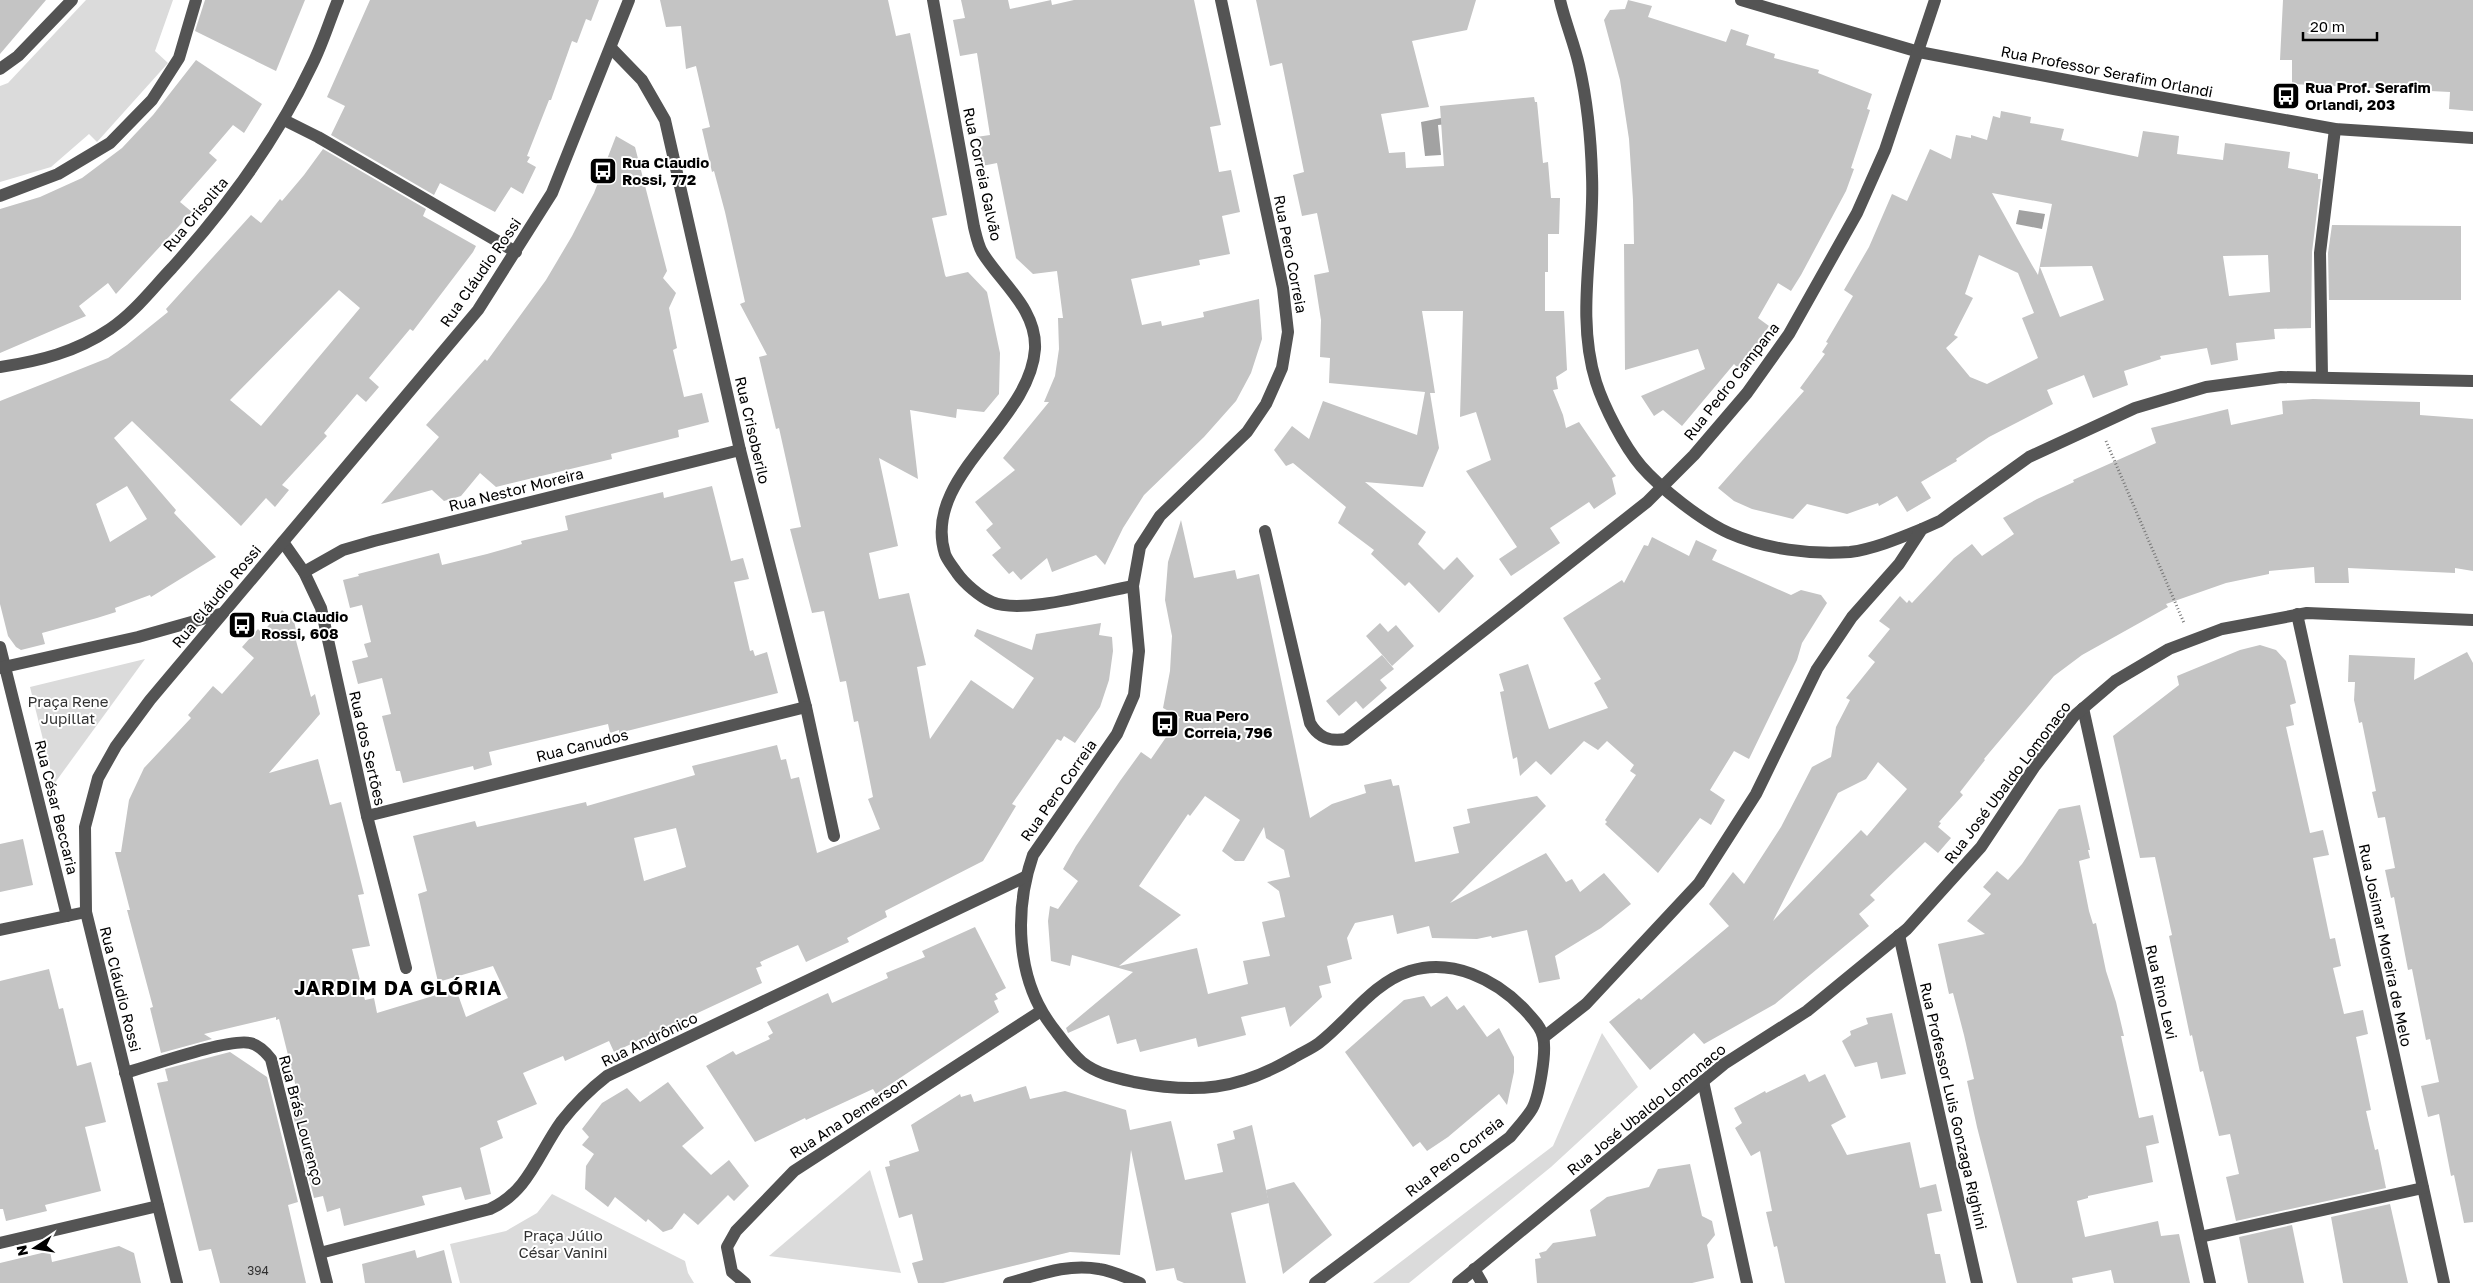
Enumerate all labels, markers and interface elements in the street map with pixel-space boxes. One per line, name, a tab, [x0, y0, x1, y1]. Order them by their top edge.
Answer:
scale bar	[2303, 10, 2377, 42]
text: 20 m	[2310, 17, 2345, 35]
street label: Rua Professor Serafim Orlandi	[1999, 42, 2215, 100]
place label: Rua Prof. Serafim Orlandi, 203	[2305, 78, 2431, 113]
bus stop icon: Rua Prof. Serafim Orlandi, 203	[2271, 81, 2301, 111]
street label: Rua Correia Galvão	[960, 106, 1006, 242]
place label: Rua Claudio Rossi, 772	[622, 153, 709, 188]
bus stop icon: Rua Claudio Rossi, 772	[588, 156, 618, 186]
street label: Rua Crisolita	[159, 173, 231, 255]
street label: Rua Pero Correia	[1271, 193, 1311, 315]
street label: Rua Cláudio Rossi	[436, 214, 524, 330]
street label: Rua Pedro Campana	[1679, 318, 1783, 444]
street label: Rua Crisoberilo	[732, 375, 774, 485]
street label: Rua Nestor Moreira	[447, 464, 585, 514]
street label: Rua Cláudio Rossi	[168, 541, 264, 651]
place label: Rua Claudio Rossi, 608	[261, 607, 348, 642]
bus stop icon: Rua Claudio Rossi, 608	[227, 610, 257, 640]
street label: Rua dos Sertões	[346, 689, 390, 807]
park label: Praça Rene Jupillat	[27, 692, 109, 727]
street label: Rua José Ubaldo Lomonaco	[1940, 697, 2074, 867]
place label: Rua Pero Correia, 796	[1184, 706, 1273, 741]
bus stop icon: Rua Pero Correia, 796	[1150, 709, 1180, 739]
street label: Rua Canudos	[534, 725, 630, 765]
street label: Rua Pero Correia	[1016, 736, 1100, 844]
street label: Rua César Beccaria	[32, 738, 82, 876]
street label: Rua Josimar Moreira de Melo	[2356, 842, 2416, 1048]
street label: Rua Cláudio Rossi	[97, 924, 145, 1054]
street label: Rua Rino Levi	[2142, 943, 2182, 1041]
district label: JARDIM DA GLÓRIA	[294, 975, 502, 999]
street label: Rua Professor Luis Gonzaga Righini	[1917, 980, 1991, 1232]
street label: Rua Andrônico	[598, 1008, 700, 1070]
street label: Rua José Ubaldo Lomonaco	[1563, 1039, 1729, 1179]
street label: Rua Brás Lourenço	[276, 1053, 328, 1187]
street label: Rua Ana Demerson	[786, 1072, 910, 1162]
street label: Rua Pero Correia	[1401, 1112, 1507, 1200]
north arrow	[10, 1223, 60, 1273]
park label: Praça Júlio César Vanini	[518, 1226, 608, 1261]
text: N	[12, 1244, 31, 1258]
house number: 394	[247, 1263, 269, 1278]

